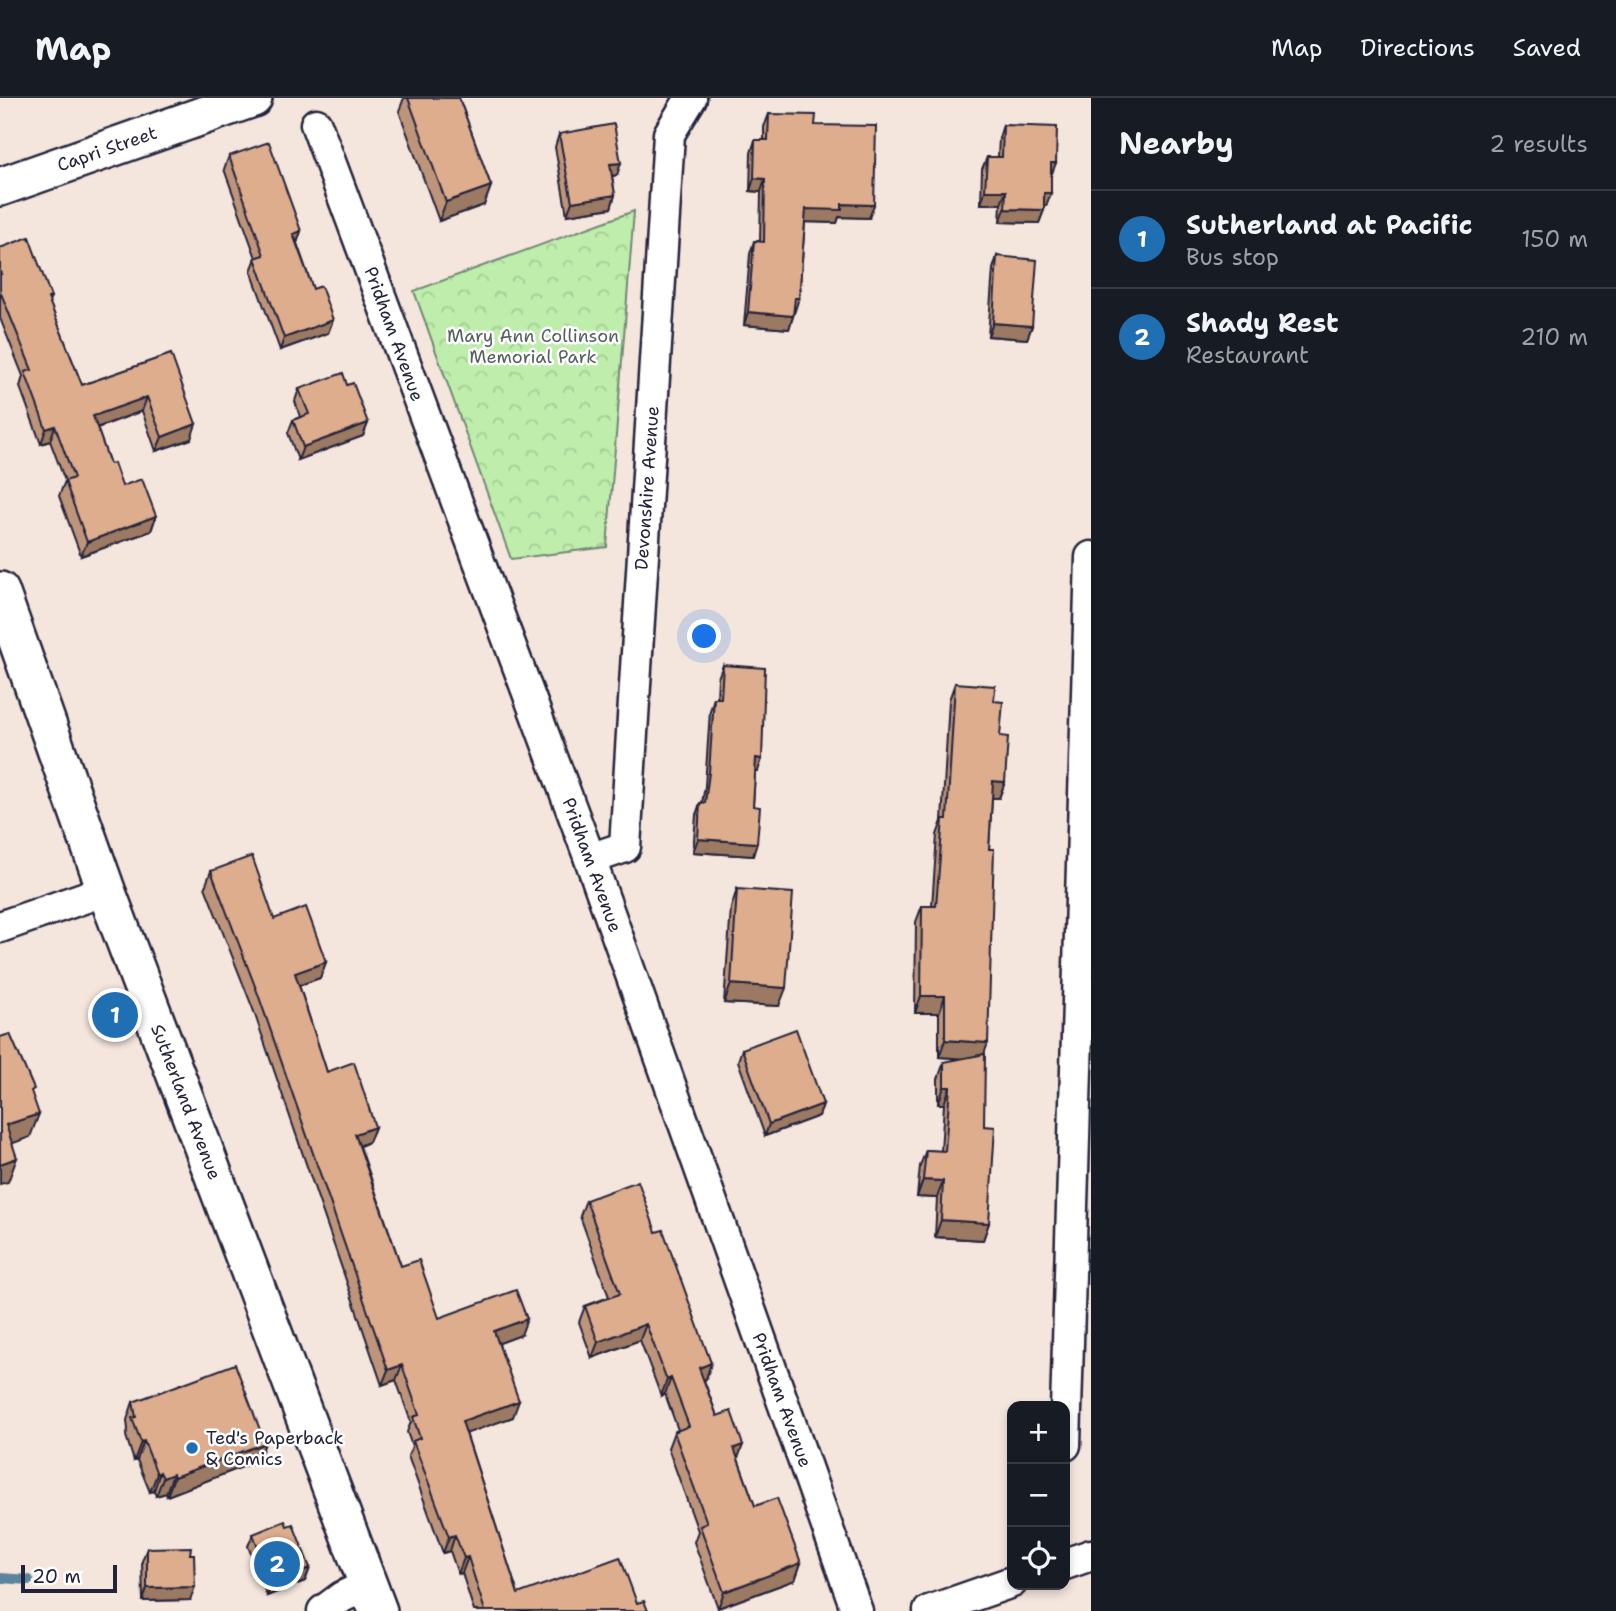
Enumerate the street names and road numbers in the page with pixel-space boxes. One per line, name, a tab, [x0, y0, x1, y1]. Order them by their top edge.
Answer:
street label: Capri Street	[54, 121, 160, 177]
street label: Pridham Avenue	[359, 263, 429, 405]
street label: Devonshire Avenue	[629, 405, 665, 571]
street label: Pridham Avenue	[557, 794, 627, 936]
street label: Sutherland Avenue	[145, 1021, 227, 1183]
street label: Pridham Avenue	[747, 1329, 817, 1471]

